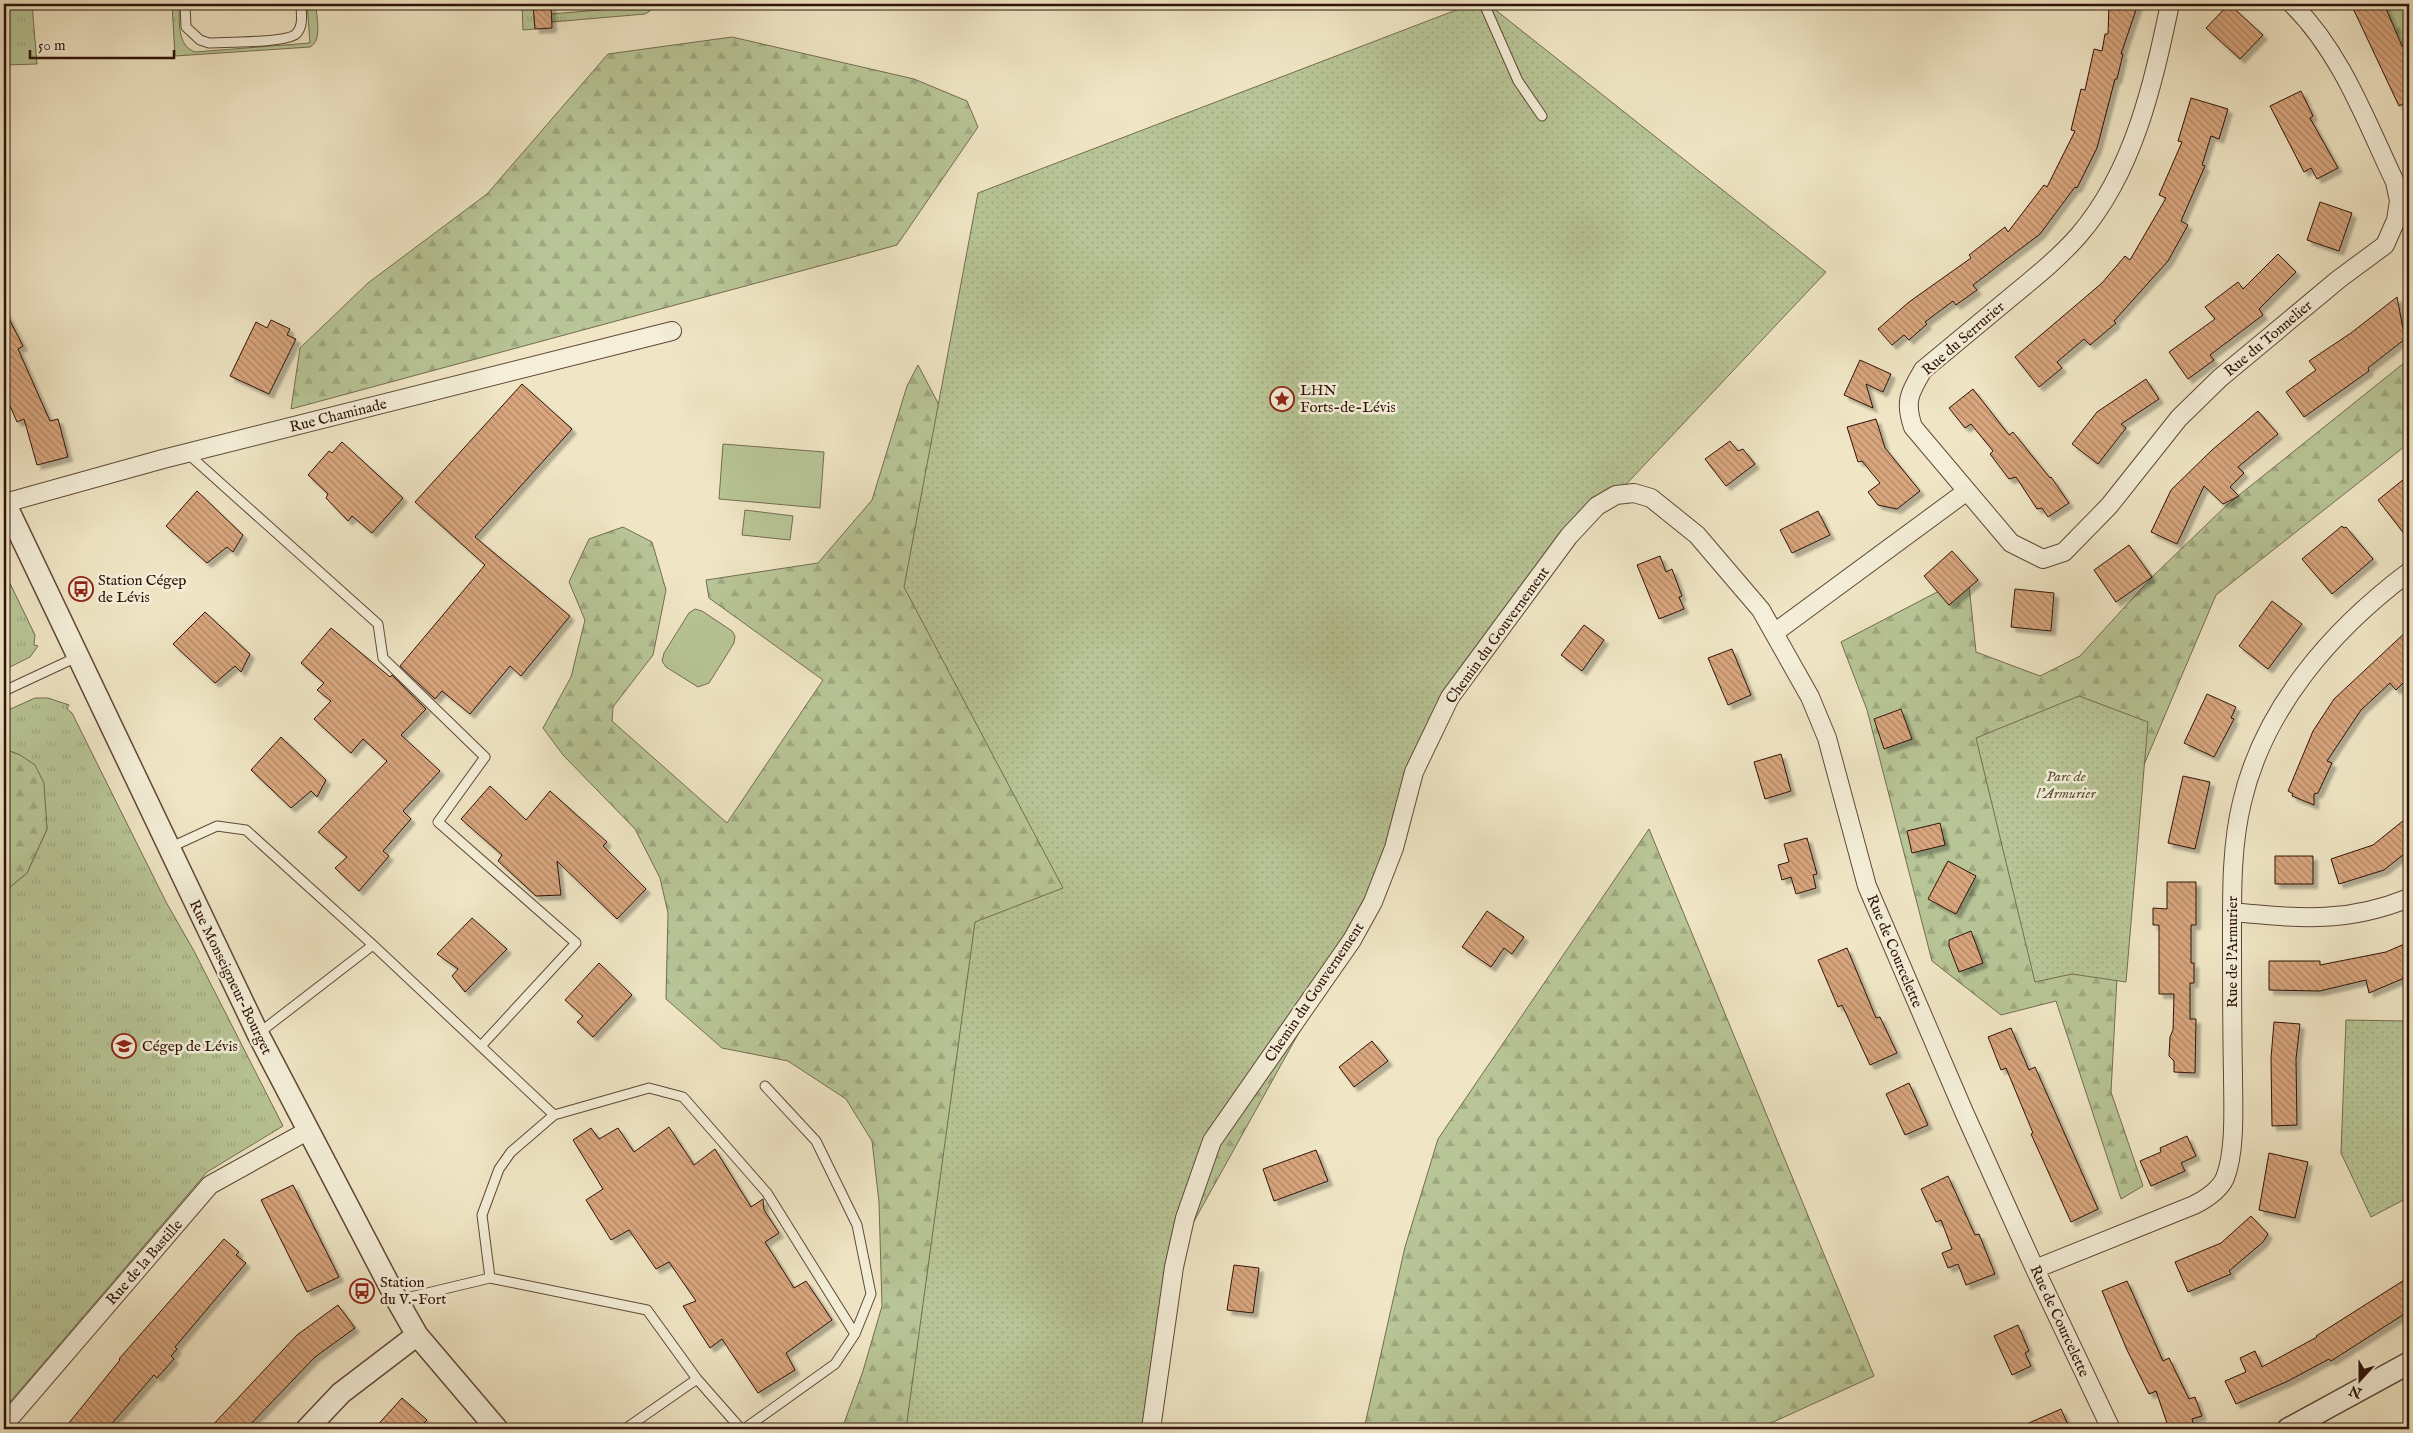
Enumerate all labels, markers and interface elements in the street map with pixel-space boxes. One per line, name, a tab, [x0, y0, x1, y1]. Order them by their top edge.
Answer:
scale bar	[30, 28, 174, 60]
text: 50 m	[38, 36, 66, 55]
street label: Rue du Tonnelier	[2220, 296, 2317, 381]
street label: Rue du Serrurier	[1918, 297, 2009, 380]
place label: LHN Forts-de-Lévis	[1300, 381, 1396, 417]
place icon: LHN Forts-de-Lévis	[1269, 386, 1295, 412]
street label: Rue Chaminade	[288, 394, 389, 437]
street label: Chemin du Gouvernement	[1441, 563, 1553, 707]
place label: Station Cégep de Lévis	[98, 571, 186, 607]
bus stop icon: Station Cégep de Lévis	[68, 576, 94, 602]
park label: Parc de l'Armurier	[2037, 767, 2096, 803]
street label: Rue de Courcelette	[1862, 892, 1927, 1011]
street label: Rue de l'Armurier	[2223, 896, 2242, 1008]
street label: Rue Monseigneur-Bourget	[185, 897, 276, 1058]
street label: Chemin du Gouvernement	[1261, 919, 1368, 1066]
school or university icon: Cégep de Lévis	[111, 1033, 137, 1059]
place label: Cégep de Lévis	[142, 1037, 238, 1056]
street label: Rue de la Bastille	[102, 1216, 187, 1309]
street label: Rue de Courcelette	[2025, 1262, 2094, 1380]
place label: Station du V.-Fort	[380, 1273, 446, 1309]
bus stop icon: Station du V.-Fort	[349, 1278, 375, 1304]
north arrow	[2336, 1356, 2386, 1406]
text: N	[2347, 1381, 2366, 1402]

